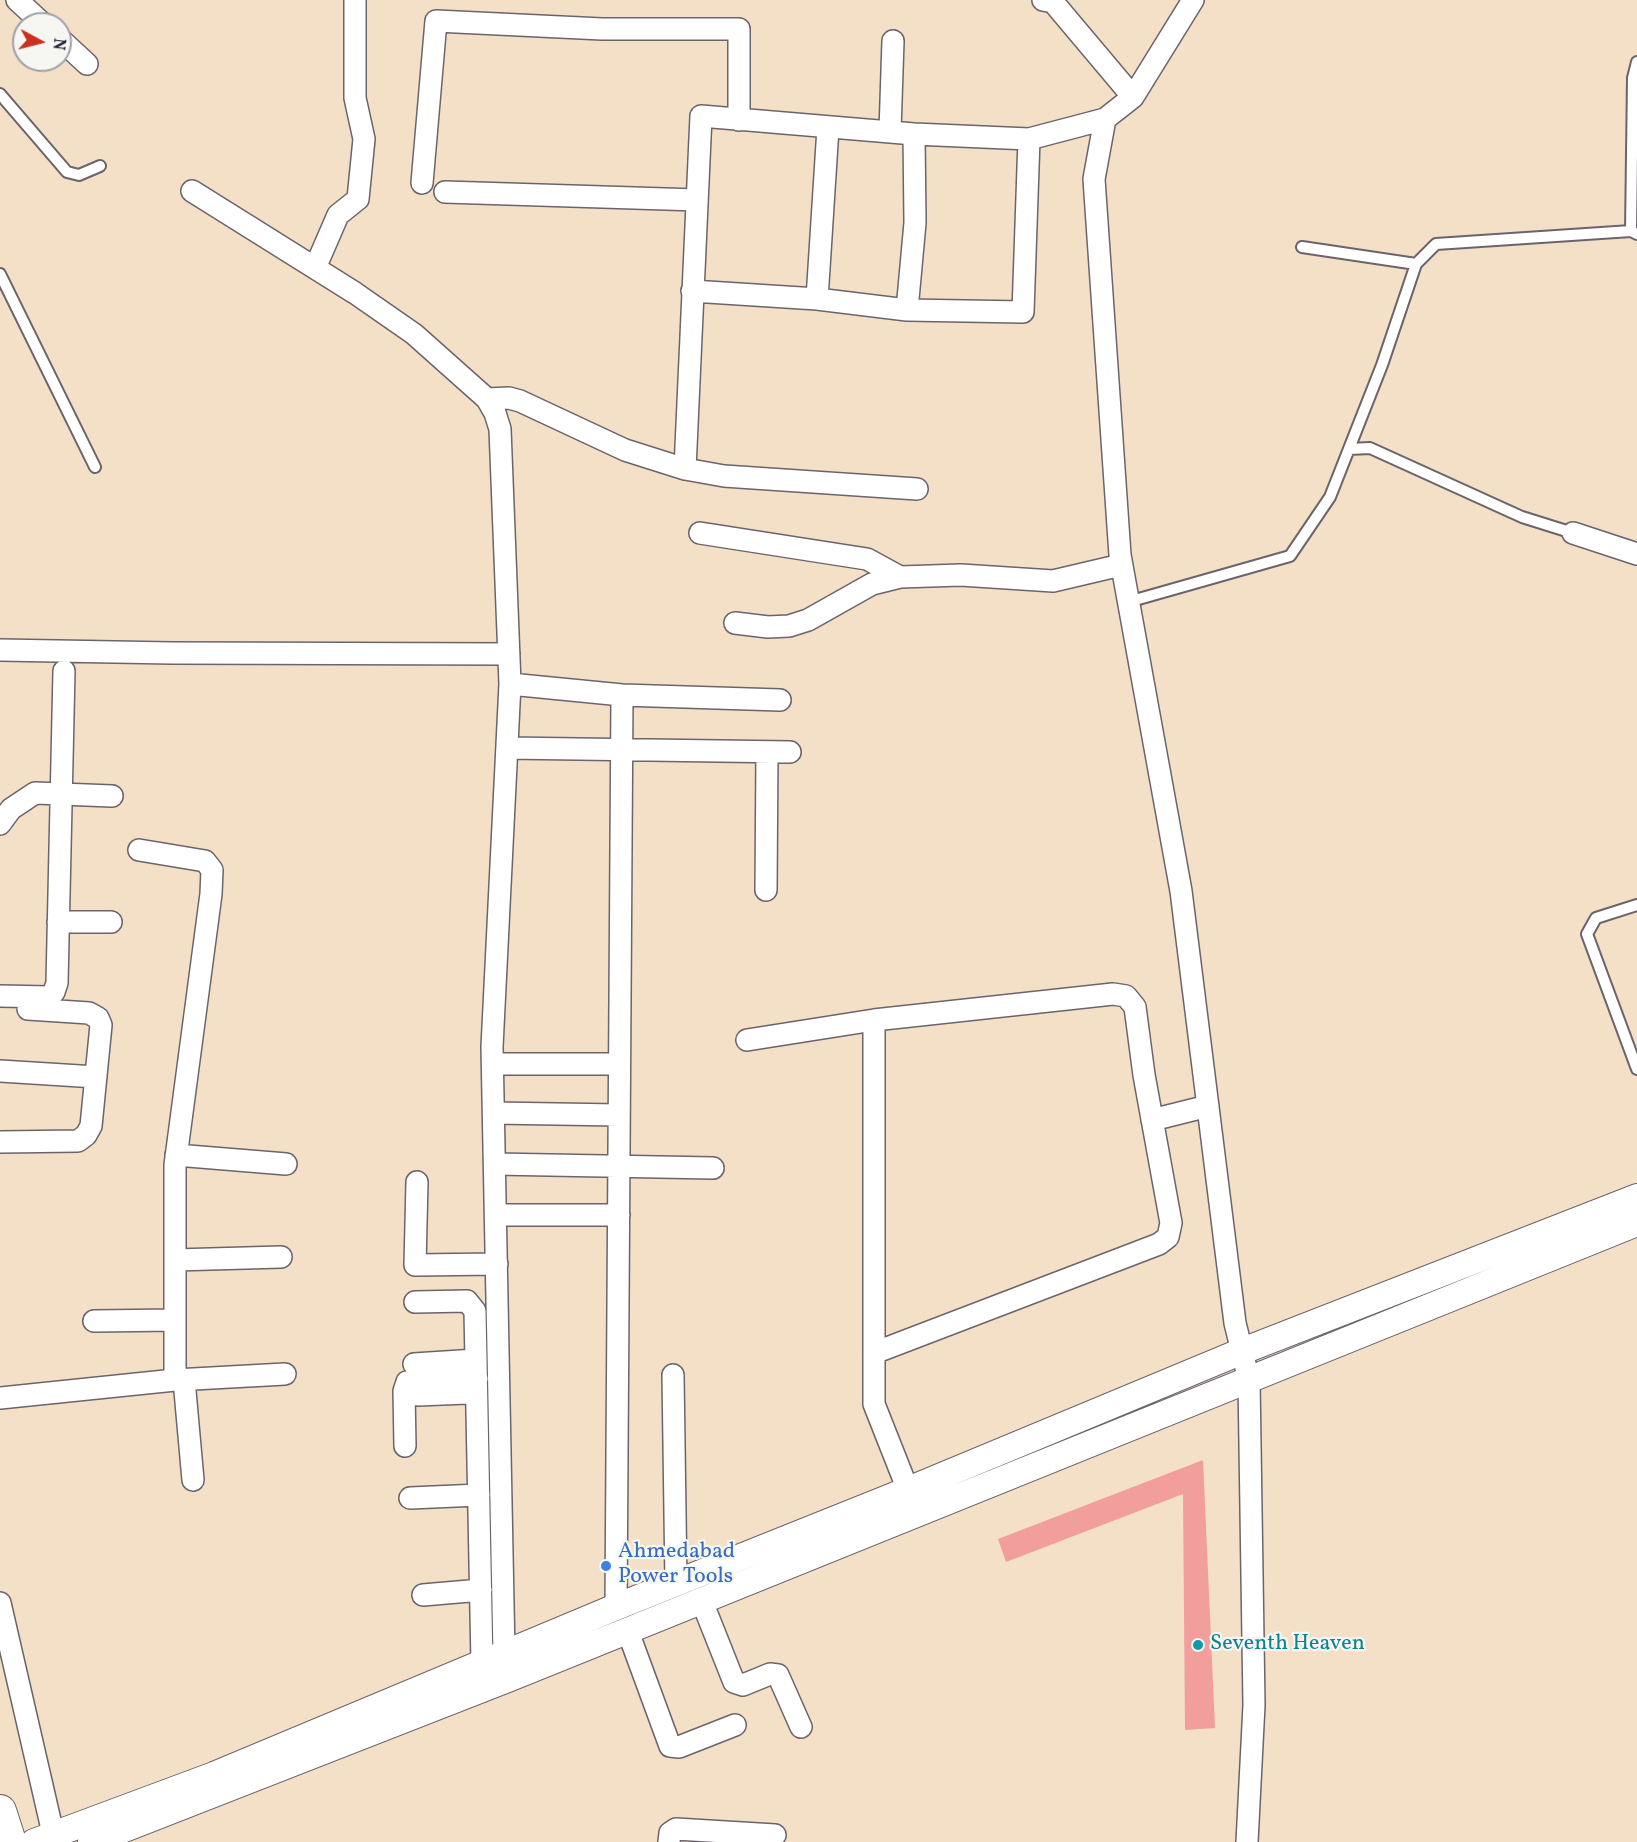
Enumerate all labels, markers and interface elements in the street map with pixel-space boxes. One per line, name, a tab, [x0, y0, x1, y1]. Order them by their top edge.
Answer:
north arrow	[12, 12, 72, 72]
text: N	[46, 37, 70, 51]
place label: Ahmedabad Power Tools	[618, 1540, 735, 1592]
marker: Ahmedabad Power Tools	[599, 1559, 613, 1573]
place label: Seventh Heaven	[1210, 1632, 1365, 1658]
marker: Seventh Heaven	[1191, 1638, 1205, 1652]

